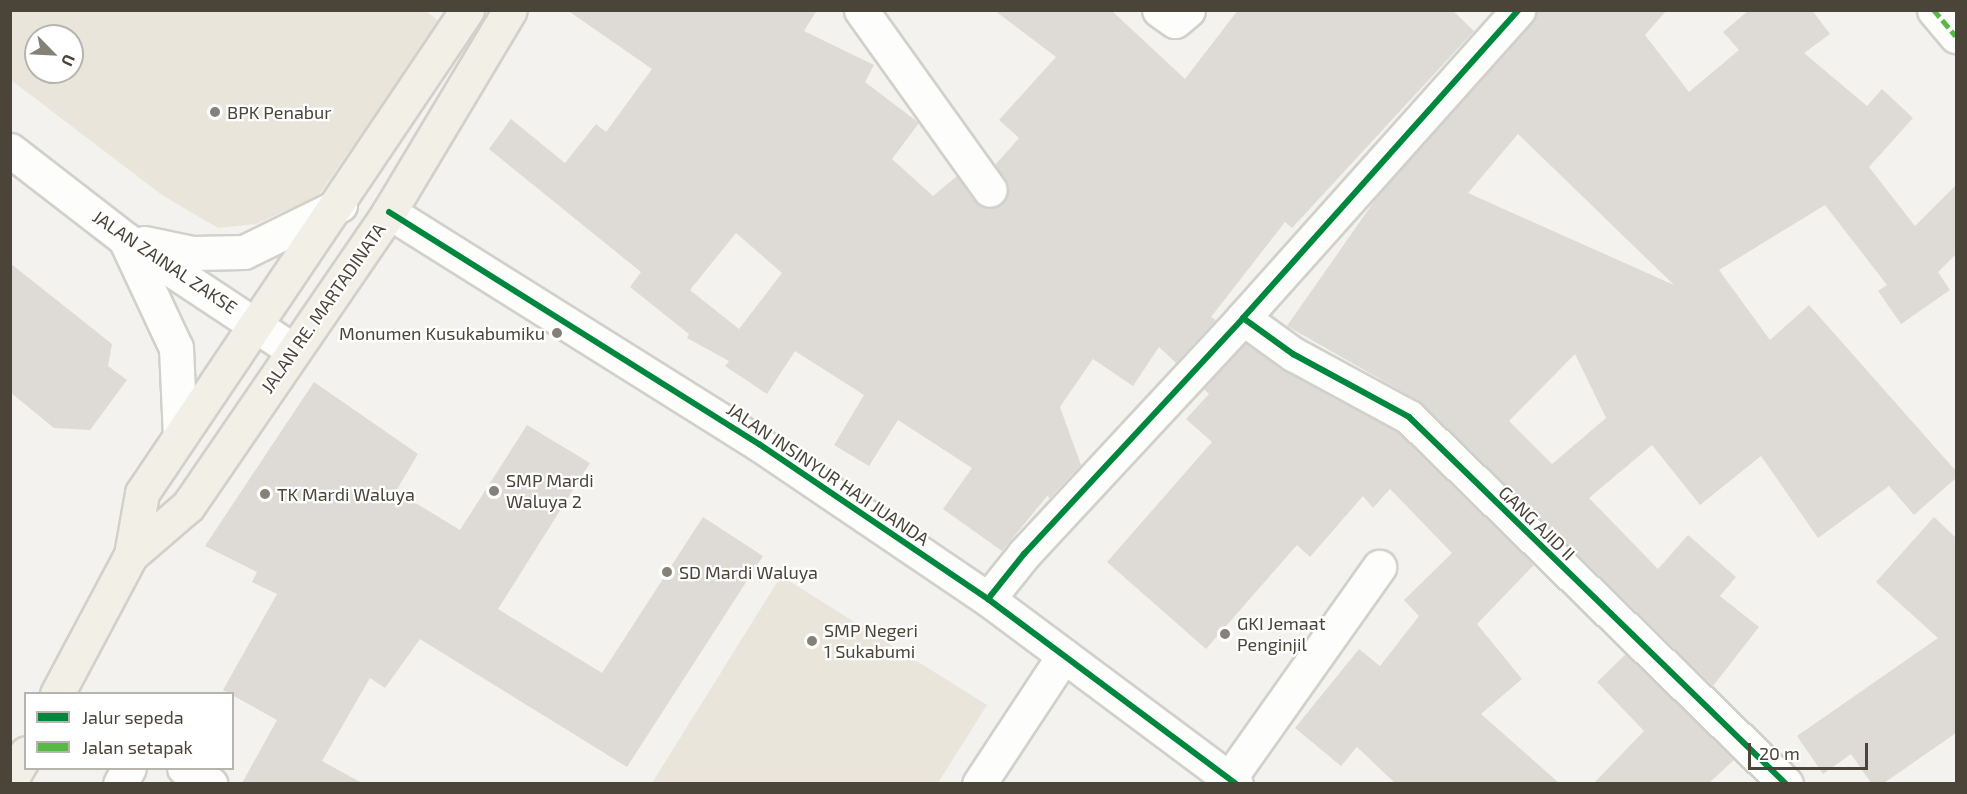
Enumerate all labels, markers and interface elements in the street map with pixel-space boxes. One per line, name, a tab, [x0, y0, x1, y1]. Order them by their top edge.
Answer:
north arrow	[24, 24, 84, 84]
text: U	[58, 52, 80, 70]
place label: BPK Penabur	[227, 101, 332, 123]
marker: BPK Penabur	[208, 105, 222, 119]
street label: JALAN ZAINAL ZAKSE	[89, 206, 241, 318]
street label: JALAN RE. MARTADINATA	[256, 219, 390, 397]
place label: Monumen Kusukabumiku	[339, 322, 545, 344]
marker: Monumen Kusukabumiku	[550, 326, 564, 340]
street label: JALAN INSINYUR HAJI JUANDA	[723, 398, 933, 550]
place label: SMP Mardi Waluya 2	[506, 470, 594, 512]
street label: GANG AJID II	[1494, 481, 1580, 565]
place label: TK Mardi Waluya	[277, 483, 415, 505]
marker: SMP Mardi Waluya 2	[487, 484, 501, 498]
marker: TK Mardi Waluya	[258, 487, 272, 501]
place label: SD Mardi Waluya	[679, 561, 818, 583]
marker: SD Mardi Waluya	[660, 565, 674, 579]
place label: GKI Jemaat Penginjil	[1237, 613, 1326, 656]
place label: SMP Negeri 1 Sukabumi	[824, 620, 918, 662]
marker: GKI Jemaat Penginjil	[1218, 627, 1232, 641]
marker: SMP Negeri 1 Sukabumi	[805, 634, 819, 648]
legend	[24, 692, 234, 770]
text: Jalur sepeda	[82, 706, 184, 728]
scale bar	[1751, 731, 1871, 769]
text: Jalan setapak	[82, 736, 193, 758]
text: 20 m	[1759, 742, 1800, 764]

